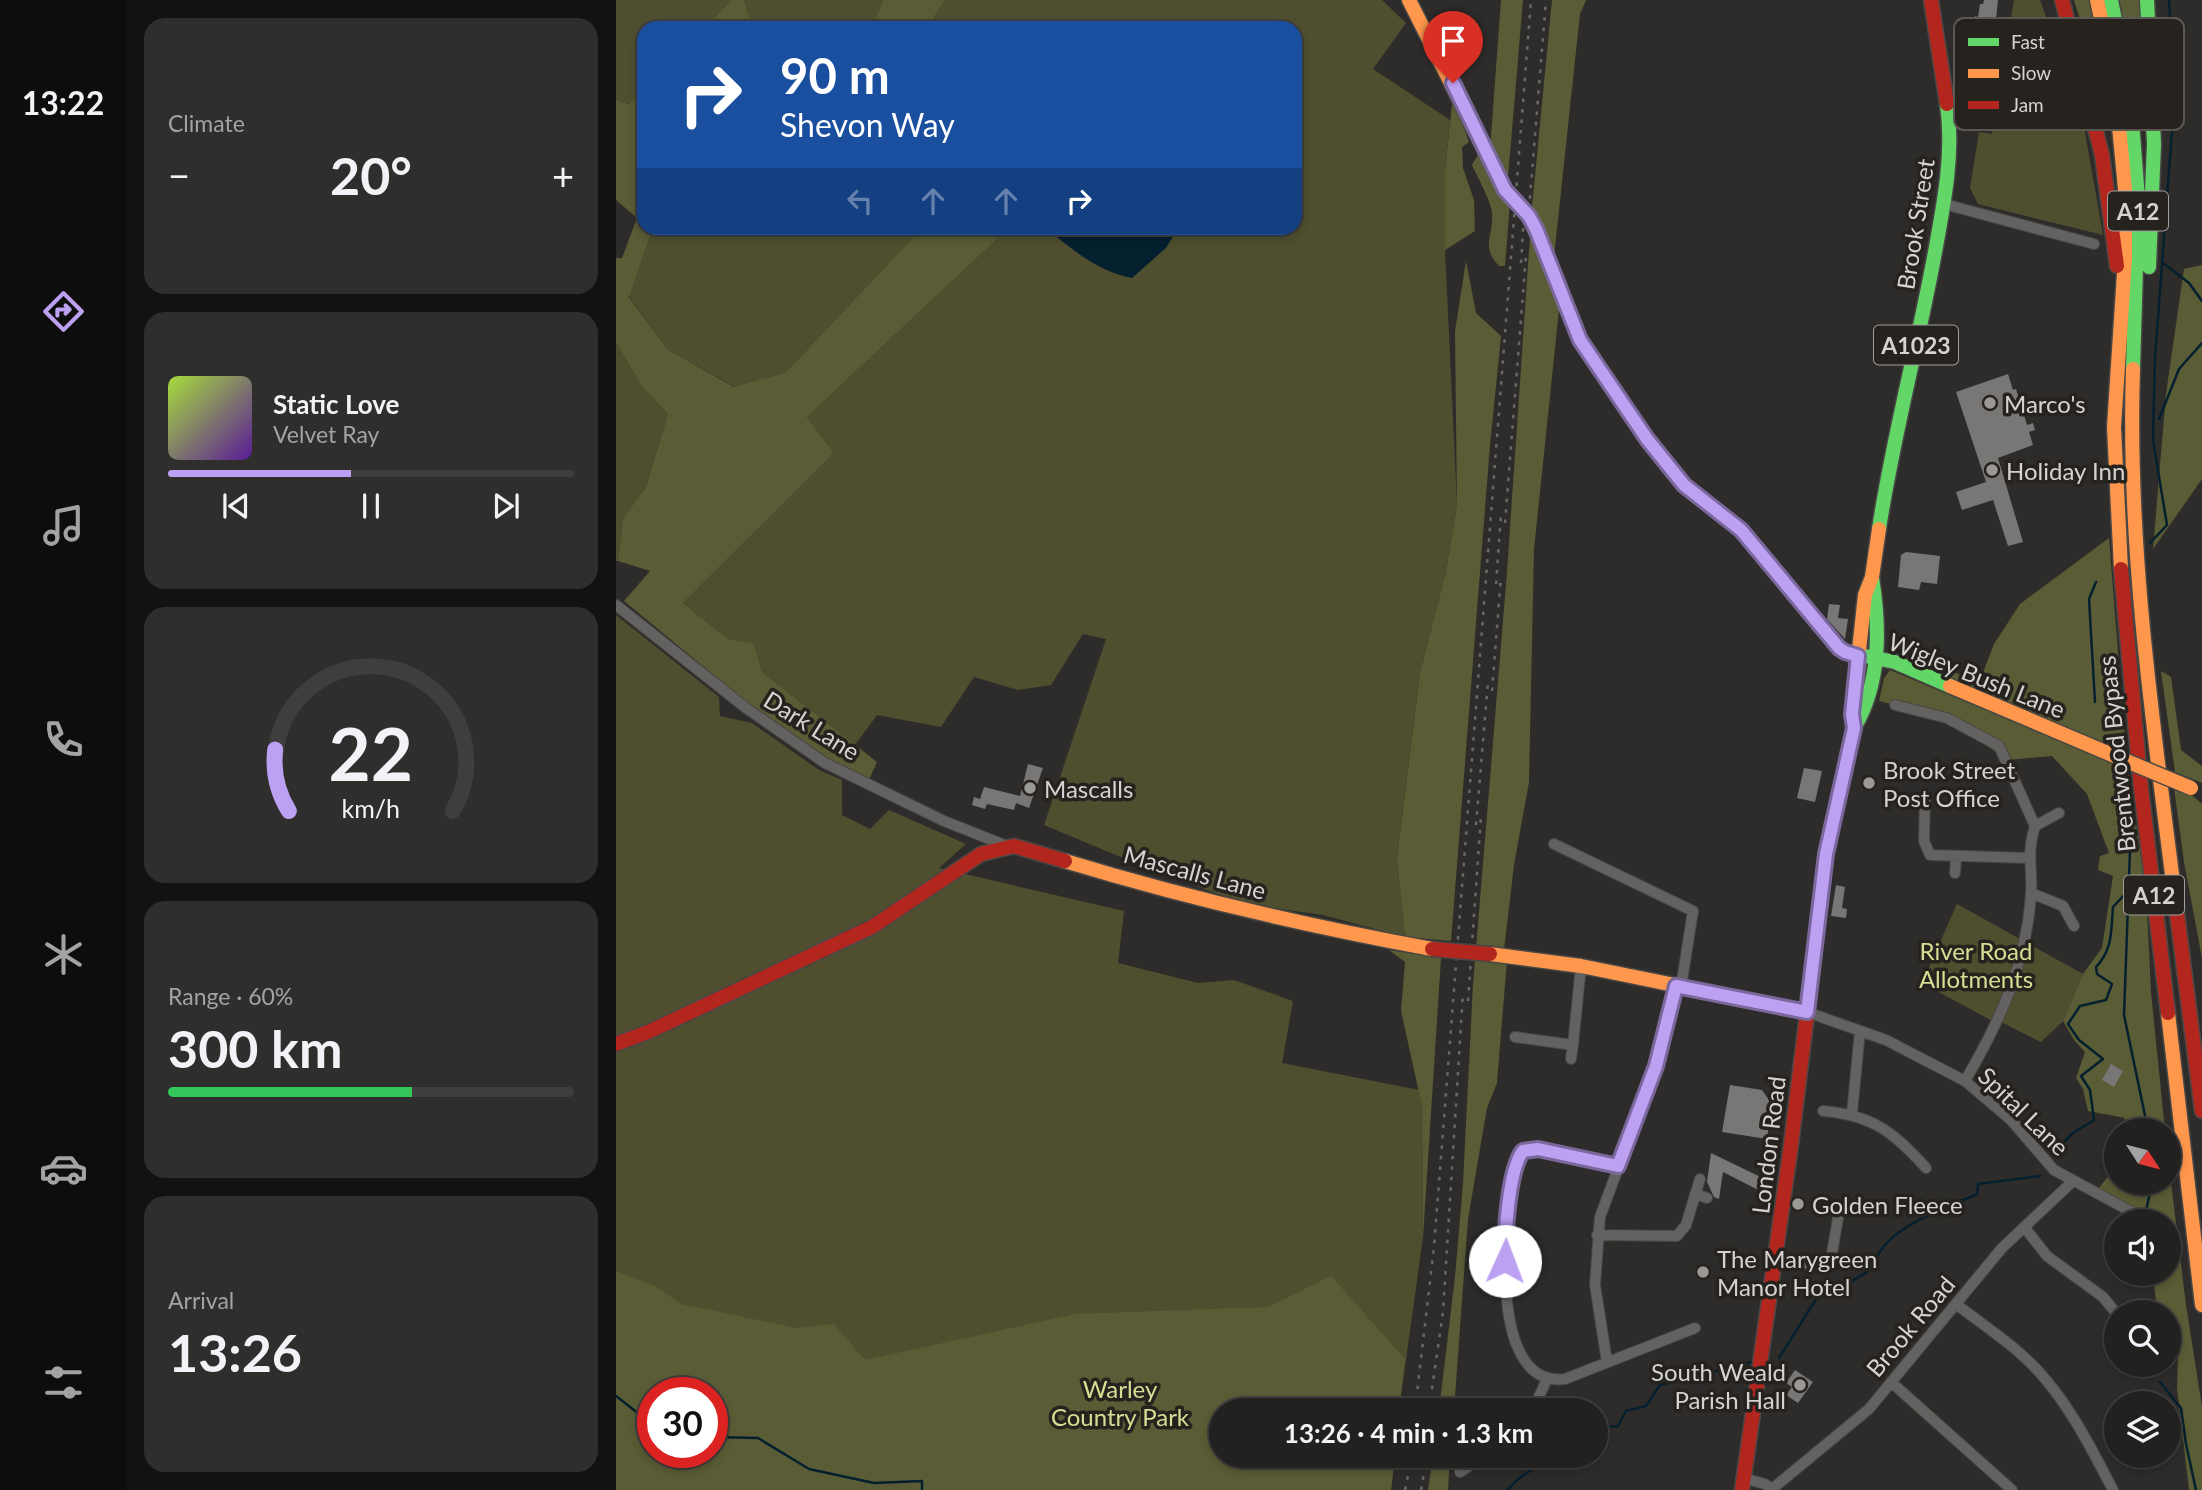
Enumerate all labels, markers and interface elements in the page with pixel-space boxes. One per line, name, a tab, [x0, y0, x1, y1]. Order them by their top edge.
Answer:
pin	[1423, 11, 1483, 83]
legend	[1954, 18, 2184, 130]
icon: arrive	[1434, 22, 1472, 60]
text: Fast	[2011, 30, 2045, 53]
text: 90 m	[780, 46, 890, 104]
icon: right	[665, 49, 756, 140]
text: Slow	[2011, 61, 2051, 84]
text: 13:22	[22, 83, 104, 122]
text: Jam	[2011, 93, 2044, 116]
text: Shevon Way	[780, 105, 955, 144]
text: Climate	[168, 109, 245, 137]
text: 20°	[330, 144, 412, 206]
text: −	[168, 152, 190, 198]
text: +	[552, 152, 574, 198]
street label: Brook Street	[1890, 156, 1940, 292]
icon: left	[841, 182, 879, 220]
icon: ahead	[914, 182, 952, 220]
icon: ahead	[987, 182, 1025, 220]
icon: right	[1060, 182, 1098, 220]
road number: A12	[2108, 192, 2168, 230]
icon: directions	[39, 287, 88, 336]
road number: A1023	[1874, 326, 1958, 364]
text: Static Love	[273, 388, 400, 420]
place label: Marco's	[2004, 389, 2086, 418]
marker: Marco's	[1982, 395, 1998, 411]
text: Velvet Ray	[273, 420, 379, 448]
place label: Holiday Inn	[2006, 456, 2125, 485]
marker: Holiday Inn	[1984, 462, 2000, 478]
icon: previous	[217, 487, 255, 525]
icon: pause	[352, 487, 390, 525]
icon: next	[487, 487, 525, 525]
icon: music	[39, 501, 88, 550]
street label: Wigley Bush Lane	[1884, 626, 2070, 724]
street label: Brentwood Bypass	[2091, 654, 2141, 854]
street label: Dark Lane	[759, 684, 865, 766]
text: 22	[329, 709, 413, 797]
icon: phone	[39, 715, 88, 764]
place label: Brook Street Post Office	[1883, 755, 2016, 812]
place label: Mascalls	[1044, 774, 1133, 803]
marker: Brook Street Post Office	[1861, 775, 1877, 791]
marker: Mascalls	[1022, 780, 1038, 796]
text: km/h	[342, 793, 400, 823]
street label: Mascalls Lane	[1121, 839, 1269, 905]
road number: A12	[2124, 876, 2184, 914]
icon: climate	[39, 930, 88, 979]
park label: River Road Allotments	[1919, 936, 2033, 993]
text: Range · 60%	[168, 982, 293, 1010]
text: 300 km	[168, 1017, 342, 1079]
street label: Spital Lane	[1973, 1061, 2075, 1161]
street label: London Road	[1745, 1075, 1791, 1215]
north arrow	[2104, 1118, 2180, 1195]
map controls	[2104, 1118, 2181, 1468]
icon: car	[39, 1144, 88, 1193]
place label: Golden Fleece	[1812, 1190, 1963, 1219]
marker: Golden Fleece	[1790, 1196, 1806, 1212]
button: sound	[2104, 1209, 2181, 1286]
position arrow	[1468, 1224, 1542, 1298]
place label: The Marygreen Manor Hotel	[1717, 1244, 1877, 1301]
marker: The Marygreen Manor Hotel	[1695, 1264, 1711, 1280]
street label: Brook Road	[1860, 1270, 1960, 1382]
text: Arrival	[168, 1286, 234, 1314]
button: search	[2104, 1300, 2181, 1377]
text: 13:26	[168, 1321, 302, 1383]
place label: South Weald Parish Hall	[1651, 1357, 1786, 1414]
icon: filters	[39, 1358, 88, 1407]
park label: Warley Country Park	[1051, 1374, 1190, 1431]
speed limit sign: 30	[637, 1377, 728, 1468]
marker: South Weald Parish Hall	[1792, 1377, 1808, 1393]
button: layers	[2104, 1391, 2181, 1468]
text: 13:26 · 4 min · 1.3 km	[1284, 1417, 1533, 1449]

